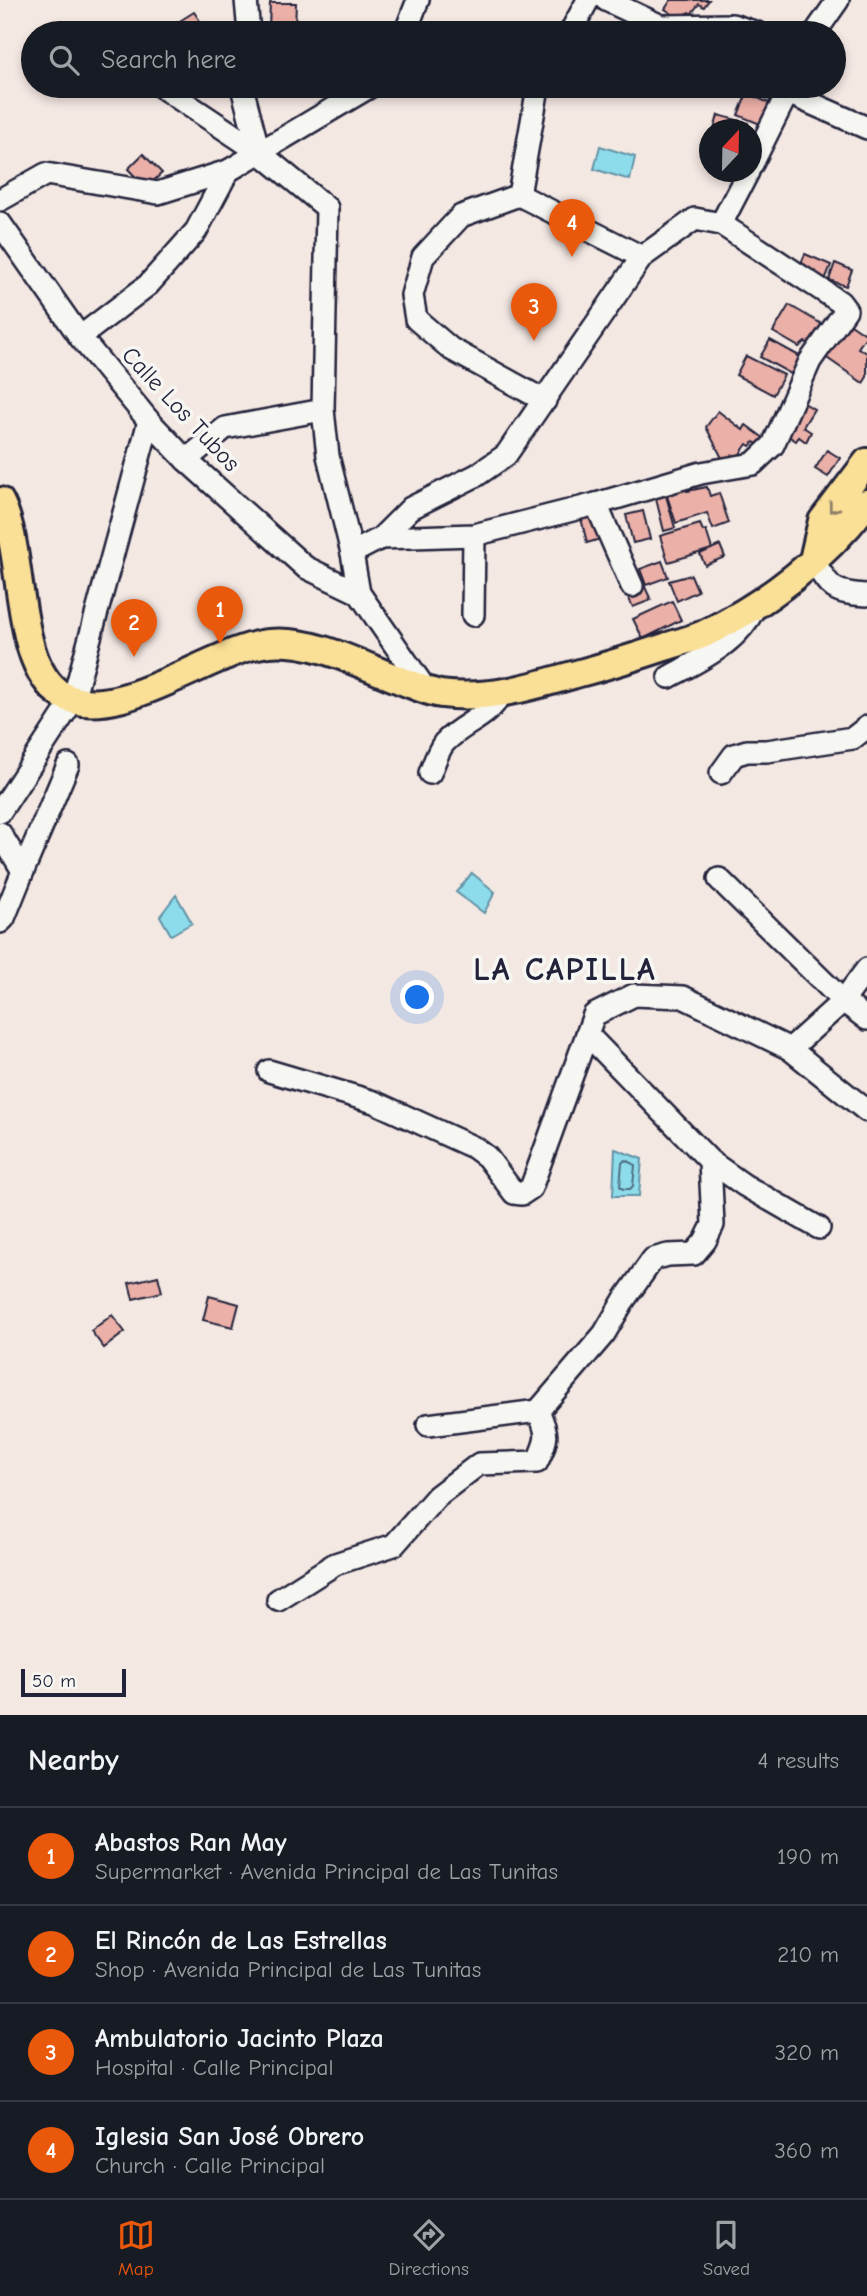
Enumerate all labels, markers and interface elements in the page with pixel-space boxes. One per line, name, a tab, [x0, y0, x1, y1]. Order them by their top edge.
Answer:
search box	[21, 21, 846, 98]
icon: search	[45, 41, 83, 79]
text: Search here	[101, 45, 236, 75]
north arrow	[699, 119, 762, 182]
pin: 4	[549, 199, 595, 257]
pin: 3	[511, 283, 557, 341]
street label: Calle Los Tubos	[116, 341, 246, 477]
one-way arrow	[828, 500, 841, 512]
pin: 1	[197, 586, 243, 644]
pin: 2	[111, 599, 157, 657]
district label: LA CAPILLA	[473, 951, 657, 988]
your location	[400, 980, 434, 1014]
scale bar	[21, 1666, 126, 1698]
text: 50 m	[32, 1670, 76, 1692]
text: Nearby	[28, 1743, 119, 1778]
text: 4 results	[757, 1747, 839, 1774]
text: Abastos Ran May	[95, 1828, 287, 1858]
text: 1	[46, 1843, 56, 1870]
text: 190 m	[777, 1843, 839, 1870]
text: Supermarket · Avenida Principal de Las Tunitas	[95, 1858, 558, 1885]
text: El Rincón de Las Estrellas	[95, 1926, 387, 1956]
text: 2	[45, 1941, 57, 1968]
text: 210 m	[777, 1941, 839, 1968]
text: Shop · Avenida Principal de Las Tunitas	[95, 1956, 481, 1983]
text: Ambulatorio Jacinto Plaza	[95, 2024, 384, 2054]
text: 3	[45, 2039, 57, 2066]
text: 320 m	[775, 2039, 839, 2066]
text: Hospital · Calle Principal	[95, 2054, 334, 2081]
text: Iglesia San José Obrero	[95, 2122, 364, 2152]
text: 4	[46, 2137, 56, 2164]
text: 360 m	[774, 2137, 839, 2164]
text: Church · Calle Principal	[95, 2152, 325, 2179]
tab: Map	[117, 2216, 155, 2280]
tab: Directions	[389, 2216, 469, 2280]
tab: Saved	[703, 2216, 750, 2280]

